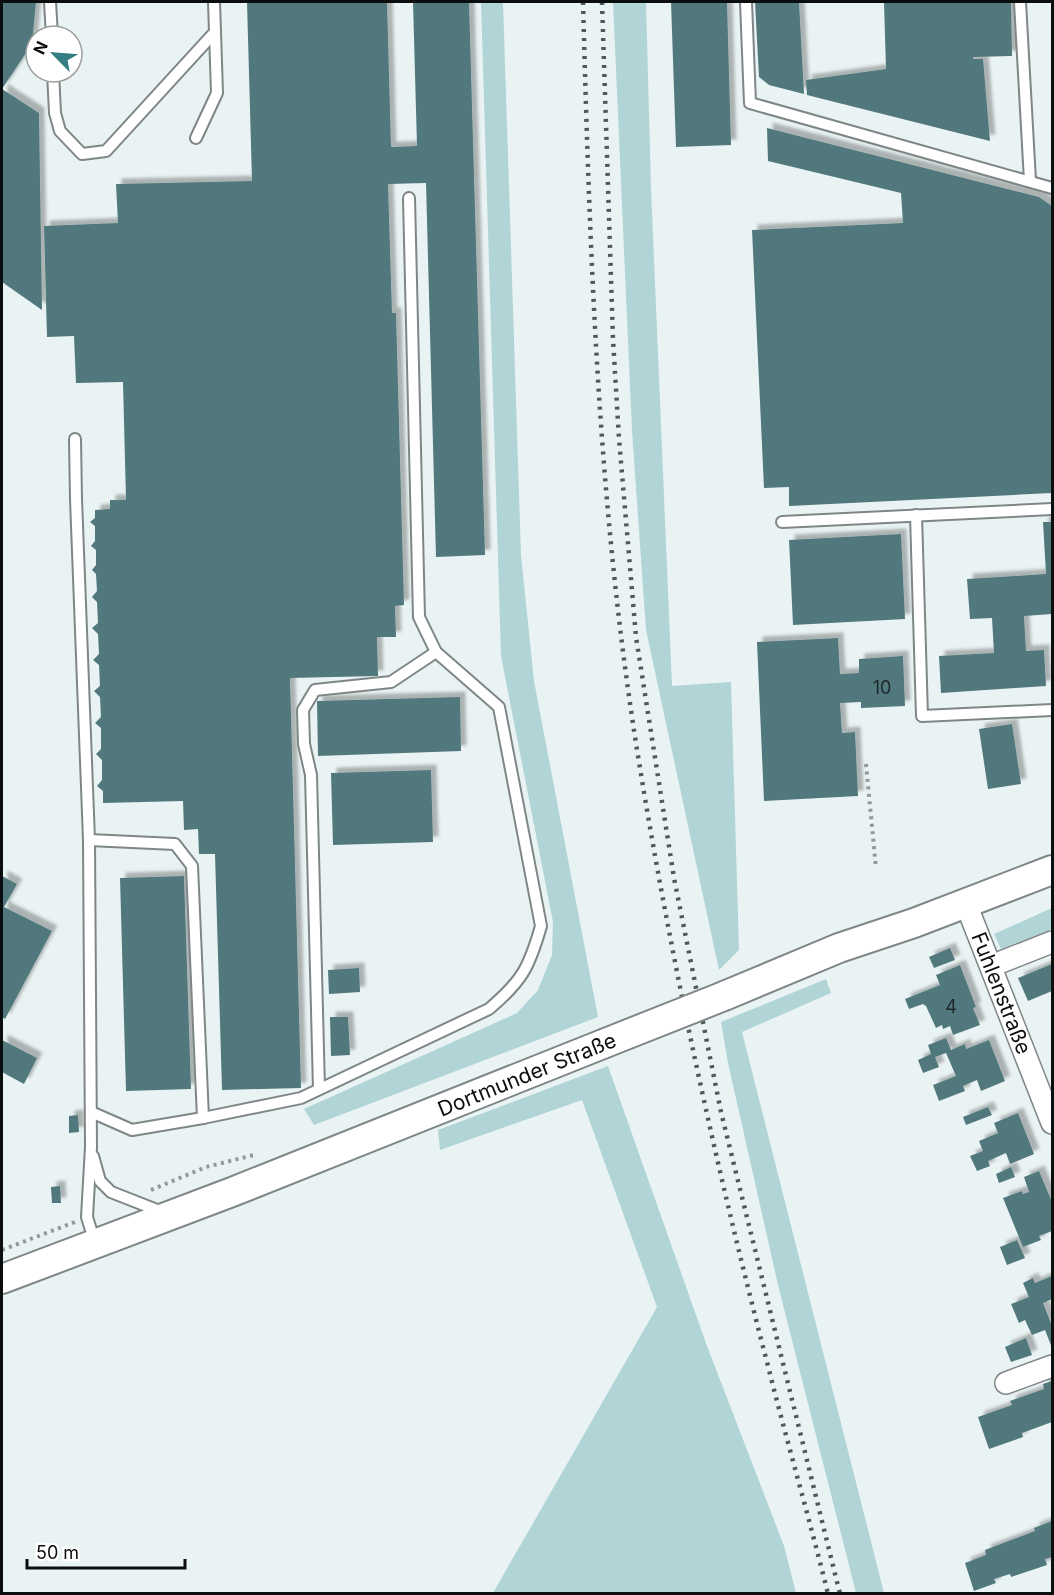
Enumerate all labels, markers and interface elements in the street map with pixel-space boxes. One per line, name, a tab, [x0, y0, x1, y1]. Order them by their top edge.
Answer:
north arrow	[24, 24, 84, 84]
text: N	[29, 38, 52, 57]
house number: 10	[873, 677, 891, 698]
street label: Fuhlenstraße	[966, 928, 1037, 1058]
house number: 4	[945, 996, 957, 1017]
street label: Dortmunder Straße	[434, 1027, 620, 1122]
scale bar	[27, 1532, 184, 1570]
text: 50 m	[36, 1542, 79, 1563]

